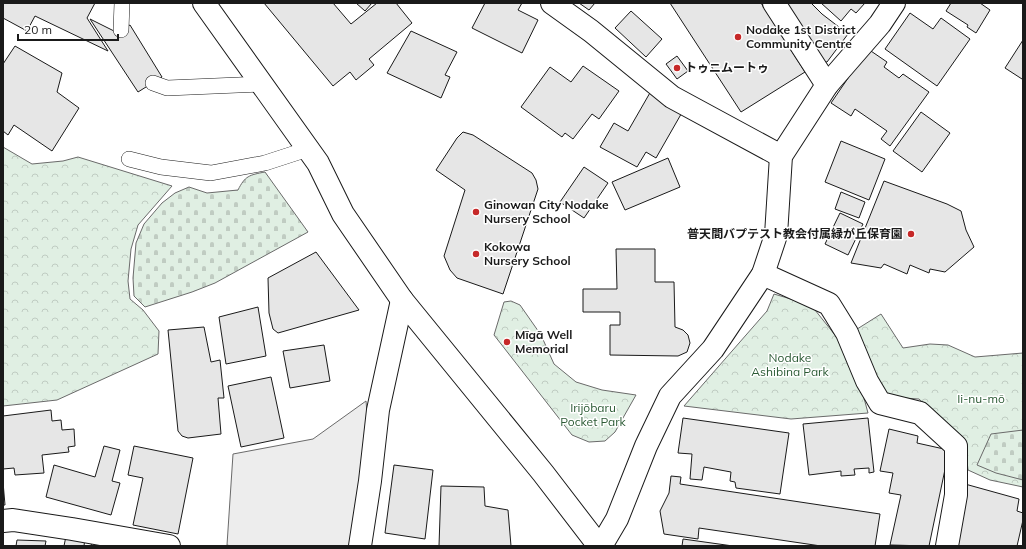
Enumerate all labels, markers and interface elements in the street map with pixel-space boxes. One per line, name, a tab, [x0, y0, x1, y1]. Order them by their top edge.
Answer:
scale bar	[18, 16, 118, 42]
text: 20 m	[24, 22, 52, 37]
place label: Nodake 1st District Community Centre	[746, 22, 856, 51]
marker: Nodake 1st District Community Centre	[733, 32, 743, 42]
place label: トゥニムートゥ	[685, 60, 769, 75]
marker: トゥニムートゥ	[672, 63, 682, 73]
place label: Ginowan City Nodake Nursery School	[484, 197, 609, 226]
marker: Ginowan City Nodake Nursery School	[471, 207, 481, 217]
place label: 普天間バプテスト教会付属緑が丘保育園	[687, 226, 903, 241]
marker: 普天間バプテスト教会付属緑が丘保育園	[906, 229, 916, 239]
place label: Kokowa Nursery School	[484, 239, 571, 268]
marker: Kokowa Nursery School	[471, 249, 481, 259]
place label: Mīgā Well Memorial	[515, 327, 572, 356]
marker: Mīgā Well Memorial	[502, 337, 512, 347]
park label: Nodake Ashibina Park	[751, 350, 829, 379]
park label: Ii-nu-mō	[957, 391, 1005, 406]
park label: Irijōbaru Pocket Park	[560, 400, 627, 429]

